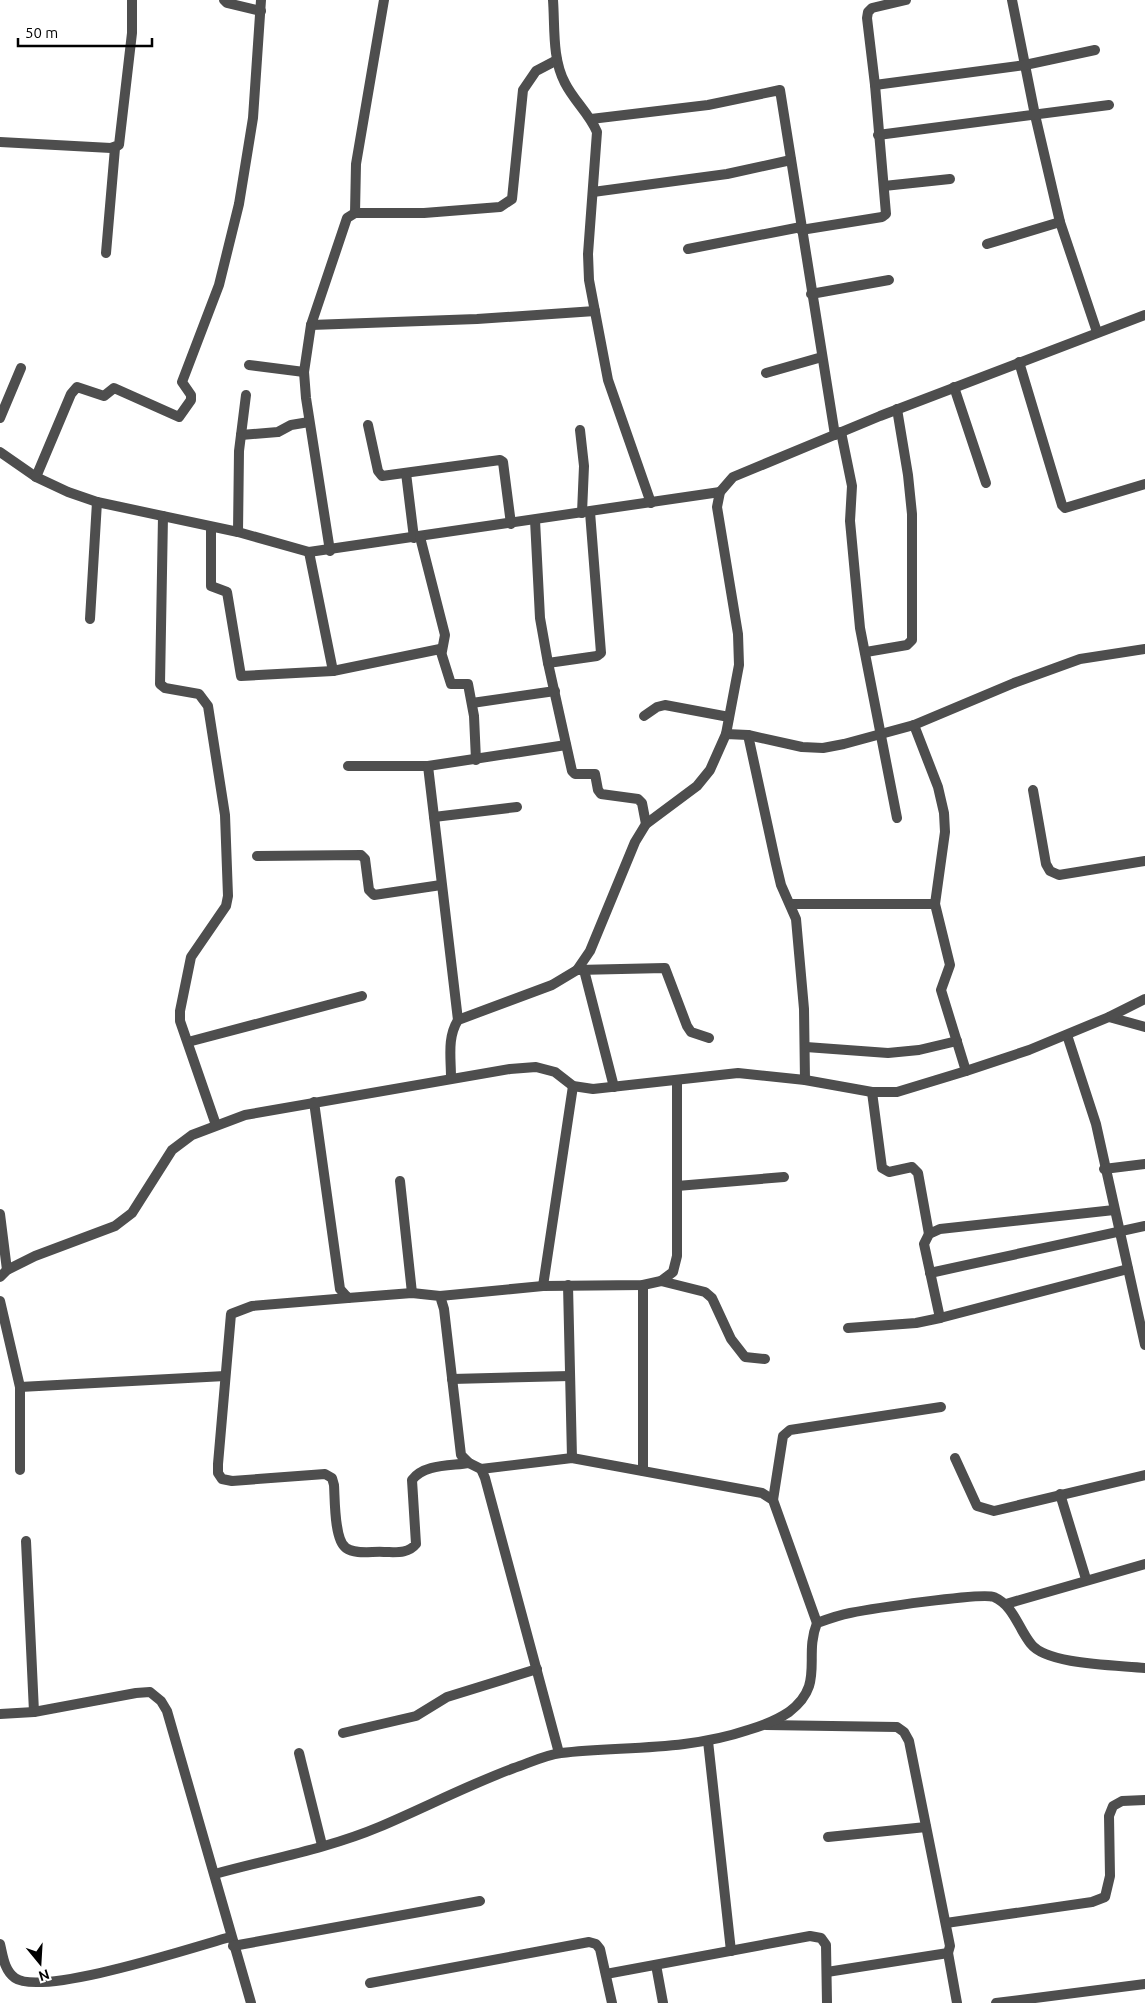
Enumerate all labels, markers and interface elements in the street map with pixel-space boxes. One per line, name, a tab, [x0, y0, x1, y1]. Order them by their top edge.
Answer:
scale bar	[18, 15, 151, 47]
text: 50 m	[25, 24, 58, 41]
north arrow	[15, 1938, 65, 1988]
text: N	[37, 1966, 51, 1985]

